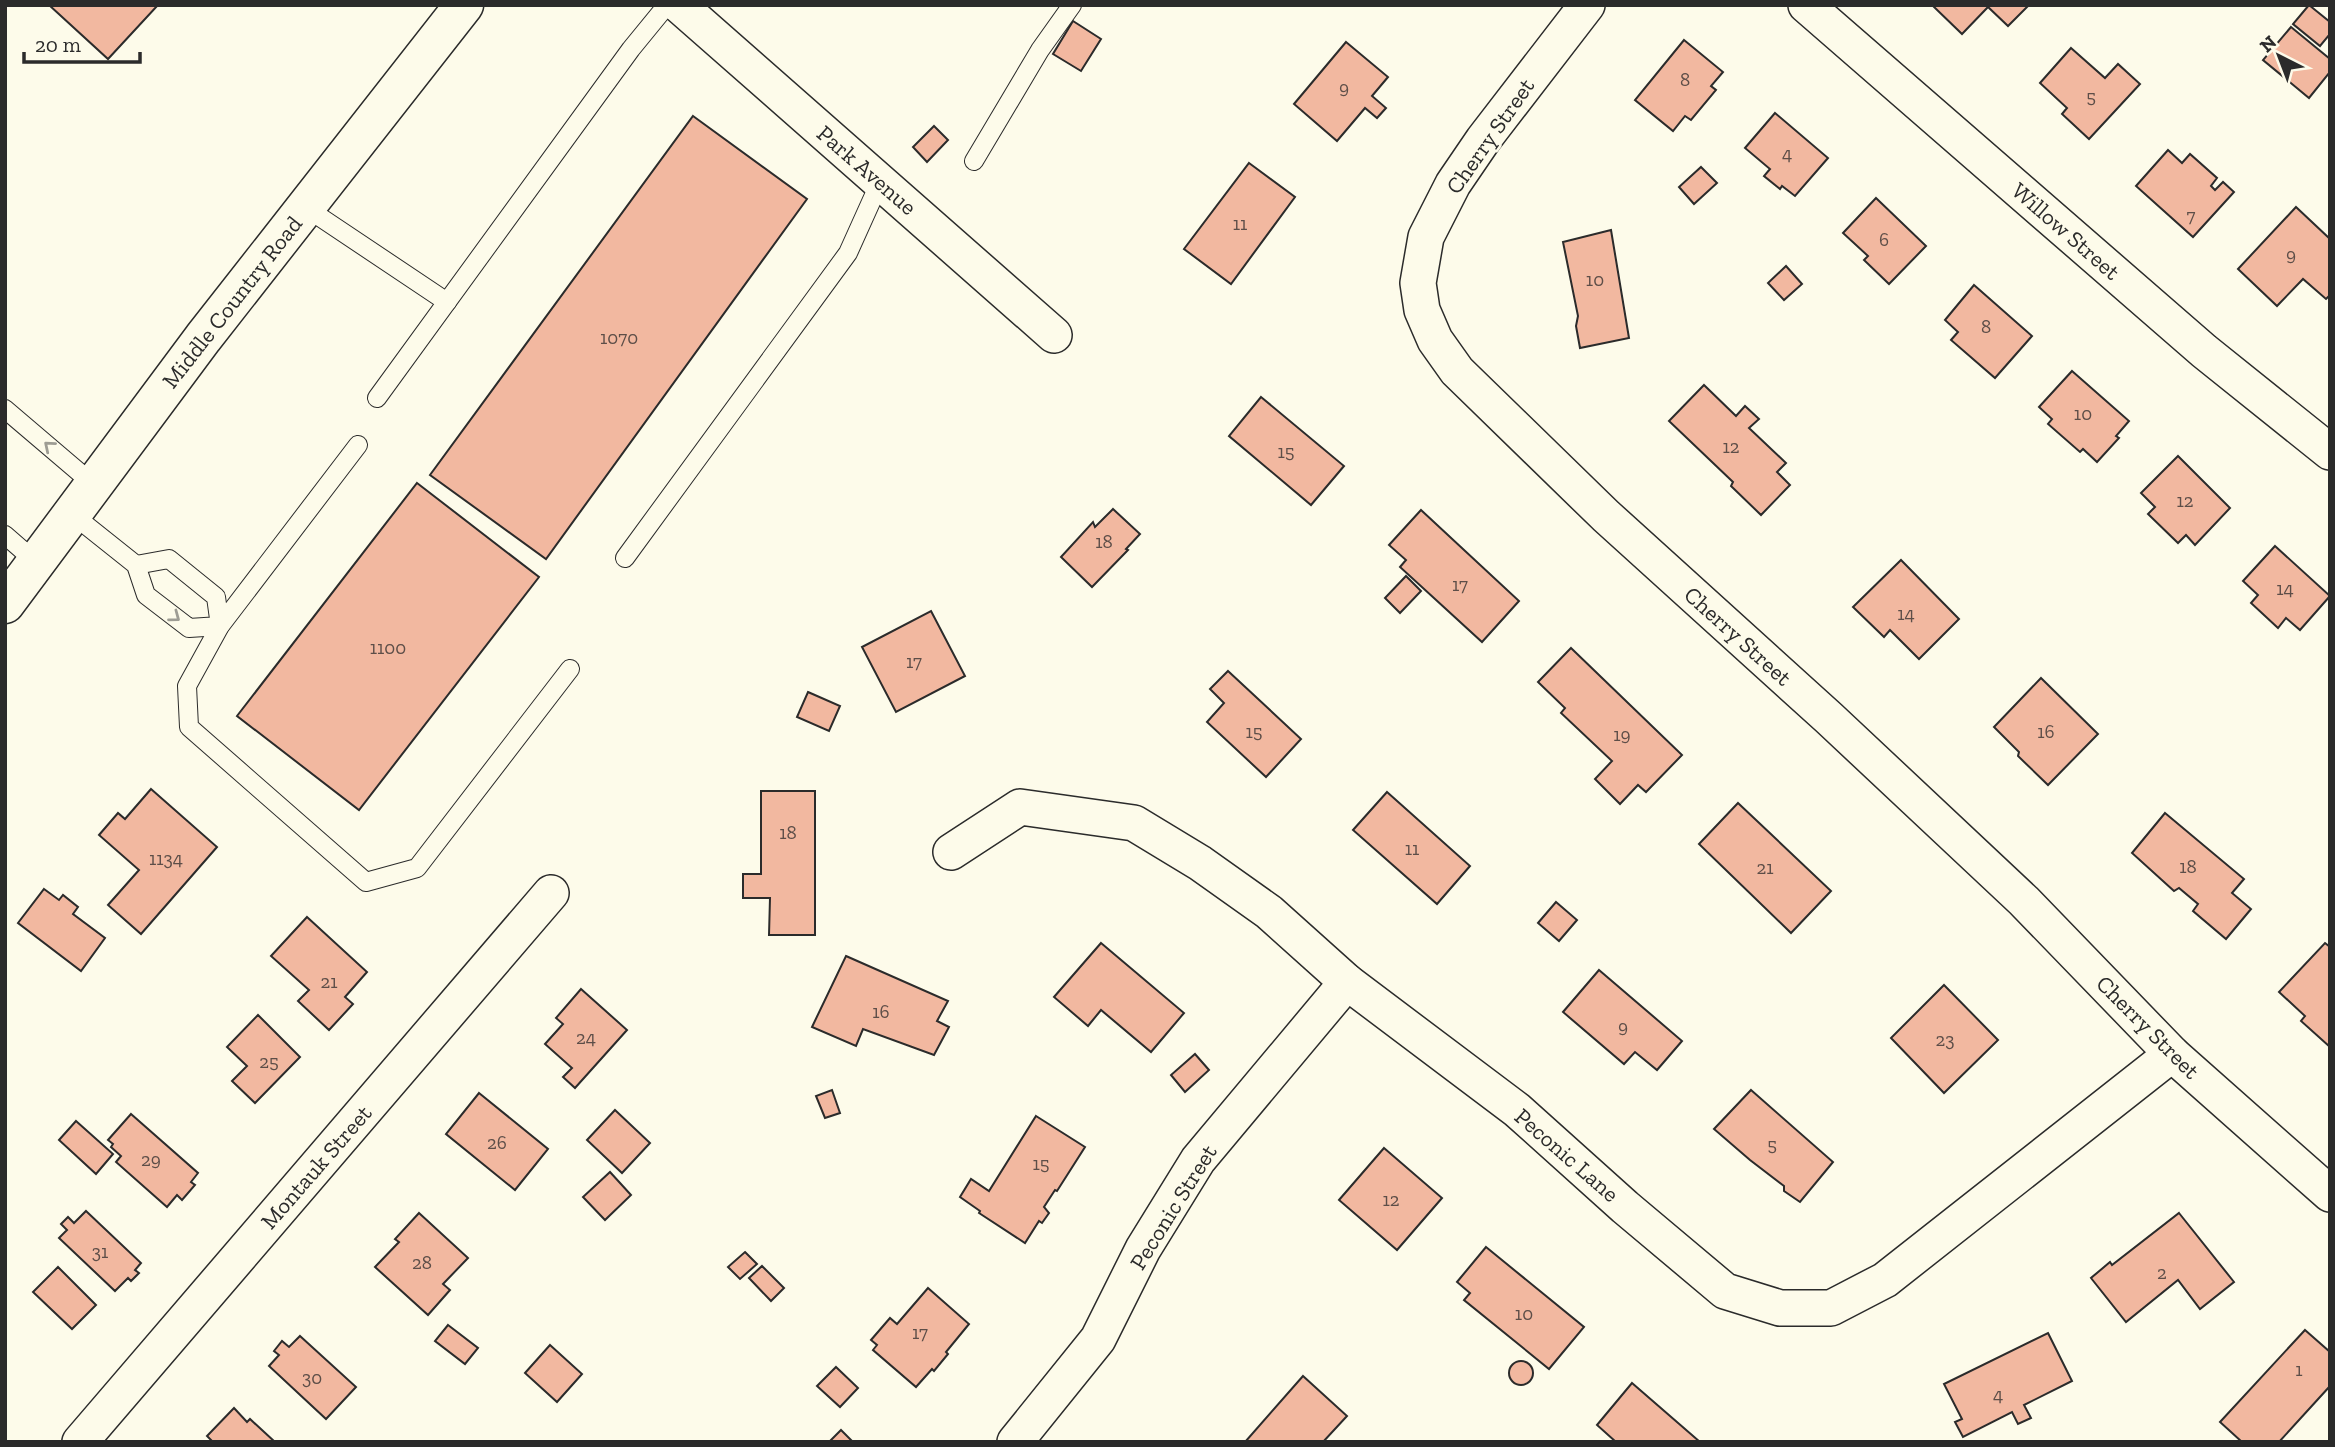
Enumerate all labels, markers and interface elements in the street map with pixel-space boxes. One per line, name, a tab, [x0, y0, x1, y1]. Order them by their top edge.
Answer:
scale bar	[24, 21, 140, 65]
north arrow	[2244, 21, 2314, 91]
text: N	[2255, 30, 2281, 57]
text: 20 m	[35, 32, 81, 57]
house number: 8	[1680, 68, 1690, 91]
street label: Cherry Street	[1440, 72, 1540, 199]
house number: 9	[1339, 76, 1349, 99]
house number: 5	[2086, 85, 2096, 108]
street label: Park Avenue	[811, 119, 923, 221]
house number: 4	[1782, 142, 1792, 165]
street label: Willow Street	[2006, 176, 2126, 286]
house number: 7	[2187, 204, 2196, 227]
street label: Middle Country Road	[156, 210, 308, 394]
house number: 11	[1233, 212, 1247, 235]
house number: 6	[1879, 228, 1889, 251]
house number: 9	[2286, 243, 2296, 266]
house number: 10	[1586, 268, 1604, 291]
house number: 8	[1981, 315, 1991, 338]
house number: 1070	[600, 326, 638, 349]
house number: 10	[2074, 402, 2092, 425]
house number: 12	[1722, 435, 1740, 458]
house number: 15	[1277, 440, 1295, 463]
one-way arrow	[45, 442, 58, 454]
house number: 12	[2176, 489, 2194, 512]
house number: 18	[1095, 530, 1113, 553]
house number: 17	[1452, 573, 1468, 596]
house number: 14	[2276, 577, 2294, 600]
street label: Cherry Street	[1679, 580, 1798, 692]
house number: 14	[1897, 602, 1915, 625]
one-way arrow	[167, 609, 180, 621]
house number: 1100	[370, 636, 406, 659]
house number: 17	[906, 650, 922, 673]
house number: 15	[1245, 720, 1263, 743]
house number: 16	[2037, 720, 2055, 743]
house number: 19	[1613, 723, 1631, 746]
house number: 18	[779, 821, 797, 844]
house number: 11	[1405, 837, 1419, 860]
house number: 1134	[149, 847, 183, 870]
house number: 18	[2179, 855, 2197, 878]
house number: 21	[1756, 856, 1774, 879]
street label: Cherry Street	[2090, 969, 2206, 1085]
house number: 21	[320, 970, 338, 993]
house number: 16	[872, 1000, 890, 1023]
house number: 9	[1618, 1015, 1628, 1038]
house number: 24	[576, 1026, 596, 1049]
house number: 23	[1935, 1028, 1955, 1051]
house number: 25	[259, 1050, 279, 1073]
street label: Montauk Street	[255, 1099, 378, 1235]
street label: Peconic Lane	[1509, 1102, 1625, 1208]
house number: 26	[487, 1131, 507, 1154]
house number: 5	[1767, 1133, 1777, 1156]
street label: Peconic Street	[1123, 1139, 1223, 1275]
house number: 29	[141, 1148, 161, 1171]
house number: 15	[1032, 1152, 1050, 1175]
house number: 12	[1382, 1188, 1400, 1211]
house number: 31	[92, 1240, 108, 1263]
house number: 28	[412, 1251, 432, 1274]
house number: 2	[2157, 1261, 2167, 1284]
house number: 10	[1515, 1302, 1533, 1325]
house number: 17	[912, 1321, 928, 1344]
house number: 1	[2295, 1358, 2303, 1381]
house number: 30	[302, 1366, 322, 1389]
house number: 4	[1993, 1383, 2003, 1406]

